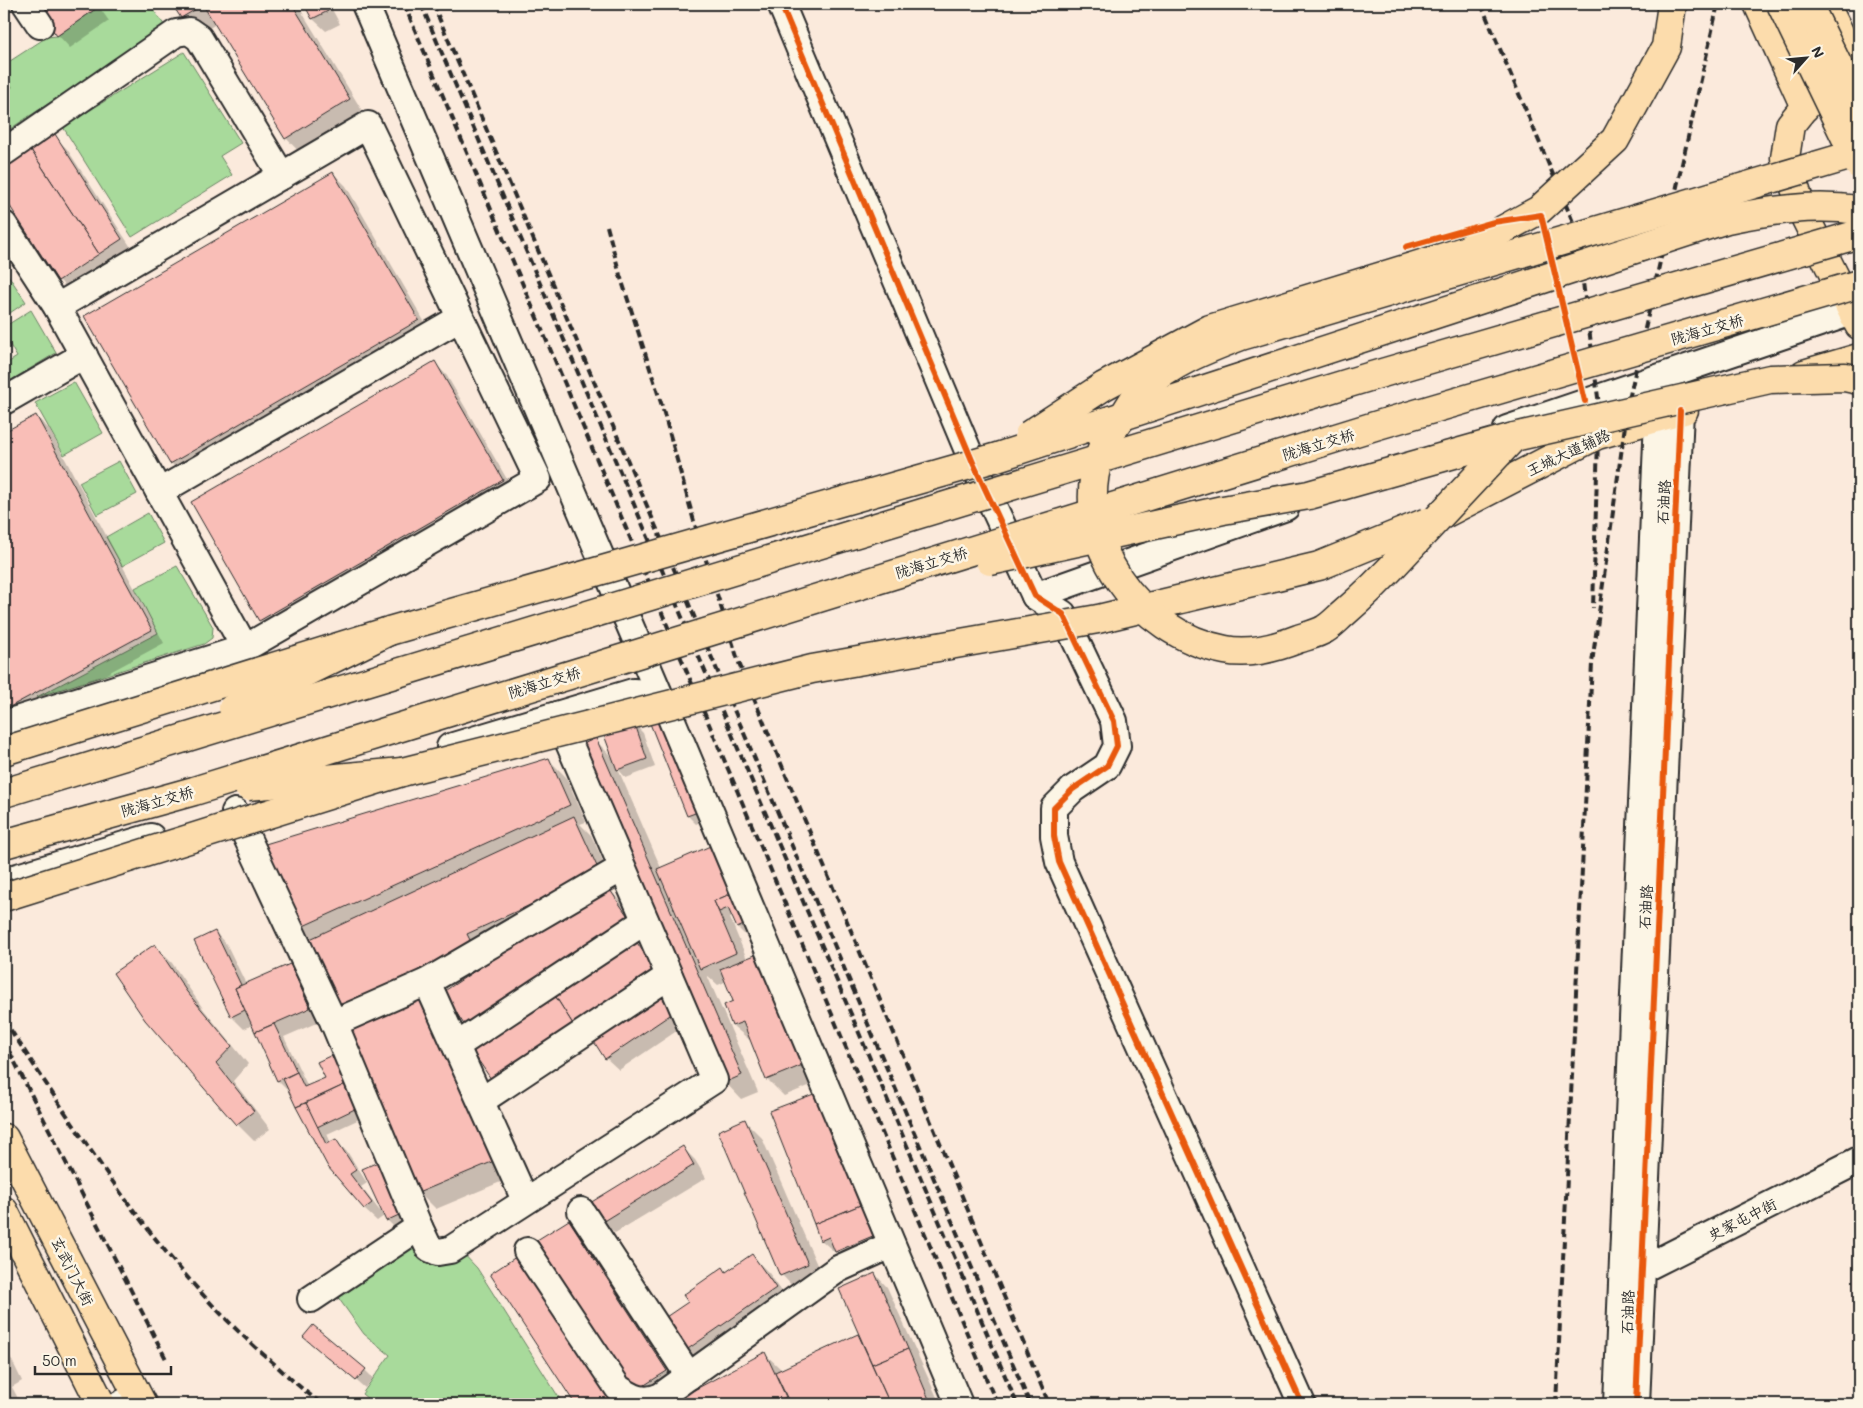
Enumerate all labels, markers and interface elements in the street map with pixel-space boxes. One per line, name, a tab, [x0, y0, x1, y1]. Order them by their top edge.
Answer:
north arrow	[1780, 32, 1830, 82]
text: N	[1807, 43, 1829, 61]
street label: 陇海立交桥	[1668, 309, 1746, 349]
street label: 陇海立交桥	[1279, 423, 1357, 465]
street label: 王城大道辅路	[1523, 424, 1613, 480]
street label: 石油路	[1652, 479, 1674, 525]
street label: 陇海立交桥	[892, 541, 970, 583]
street label: 陇海立交桥	[505, 661, 583, 703]
street label: 陇海立交桥	[118, 781, 196, 821]
street label: 石油路	[1634, 884, 1656, 930]
street label: 史家屯中街	[1704, 1193, 1780, 1245]
street label: 玄武门大街	[47, 1233, 99, 1309]
street label: 石油路	[1616, 1289, 1638, 1335]
scale bar	[35, 1343, 171, 1375]
text: 50 m	[42, 1350, 77, 1370]

